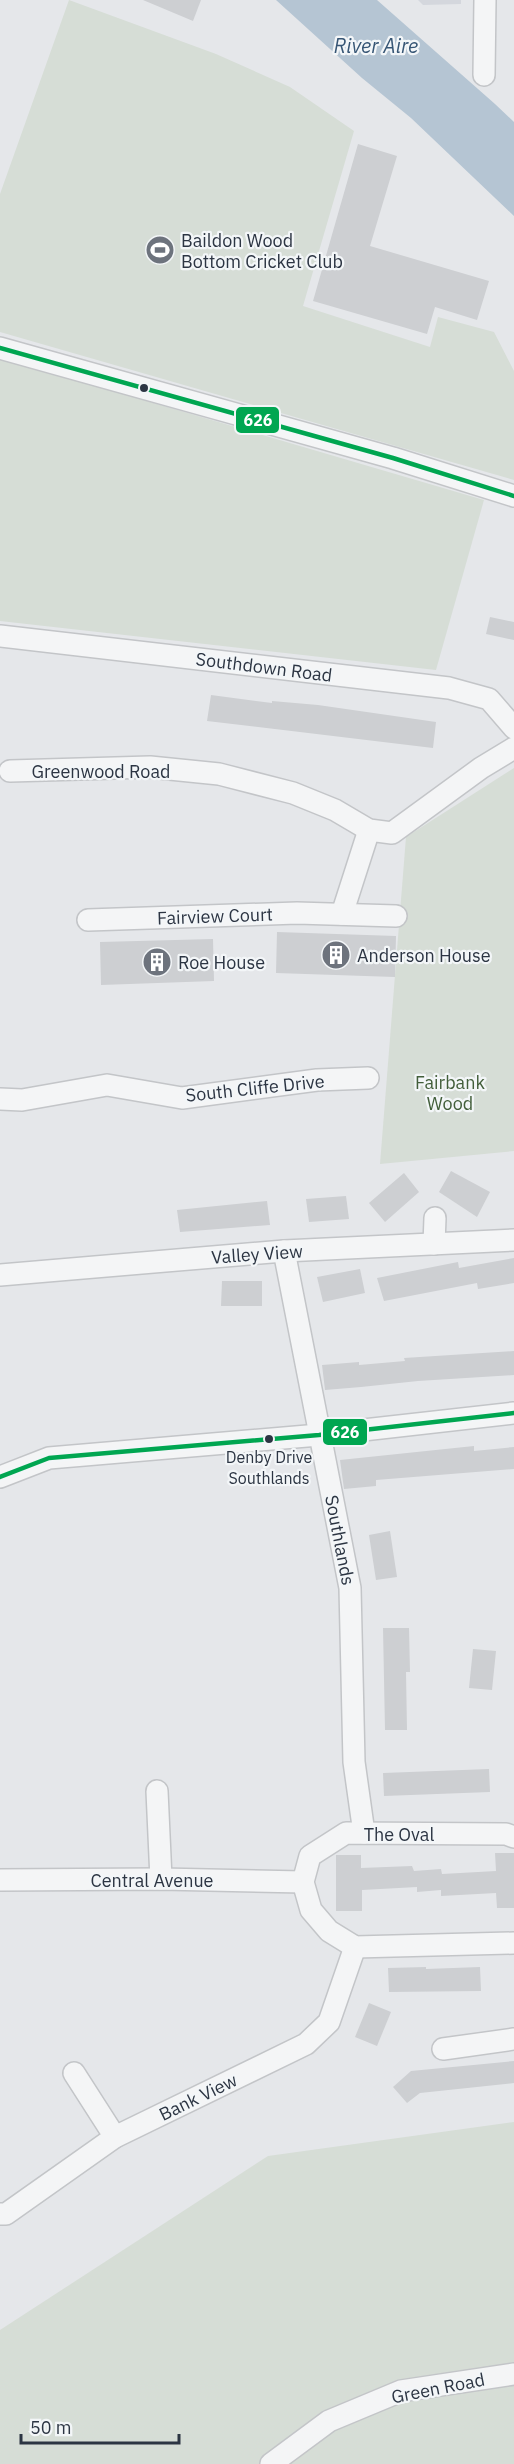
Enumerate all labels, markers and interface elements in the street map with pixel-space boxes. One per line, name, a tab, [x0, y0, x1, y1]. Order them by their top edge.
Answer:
water label: River Aire	[334, 32, 418, 59]
place label: Baildon Wood Bottom Cricket Club	[181, 229, 343, 273]
sports icon: Baildon Wood Bottom Cricket Club	[144, 234, 176, 266]
unlabelled marker	[138, 382, 150, 394]
line badge: 626	[235, 406, 280, 434]
text: 626	[244, 410, 273, 430]
street label: Southdown Road	[194, 647, 334, 687]
street label: Greenwood Road	[32, 760, 170, 783]
street label: Fairview Court	[157, 902, 273, 930]
building icon: Anderson House	[320, 939, 352, 971]
place label: Anderson House	[357, 944, 491, 967]
building icon: Roe House	[141, 946, 173, 978]
place label: Roe House	[178, 951, 265, 974]
street label: South Cliffe Drive	[184, 1069, 326, 1107]
park label: Fairbank Wood	[415, 1071, 485, 1115]
street label: Valley View	[210, 1239, 304, 1269]
line badge: 626	[322, 1418, 368, 1446]
text: 626	[331, 1422, 360, 1442]
marker: Denby Drive Southlands	[263, 1433, 275, 1445]
place label: Denby Drive Southlands	[226, 1447, 313, 1488]
street label: Southlands	[320, 1493, 360, 1587]
street label: The Oval	[364, 1823, 434, 1846]
street label: Central Avenue	[91, 1869, 214, 1892]
street label: Bank View	[155, 2068, 241, 2126]
street label: Green Road	[389, 2368, 487, 2408]
scale bar	[21, 2407, 178, 2445]
text: 50 m	[30, 2416, 72, 2439]

